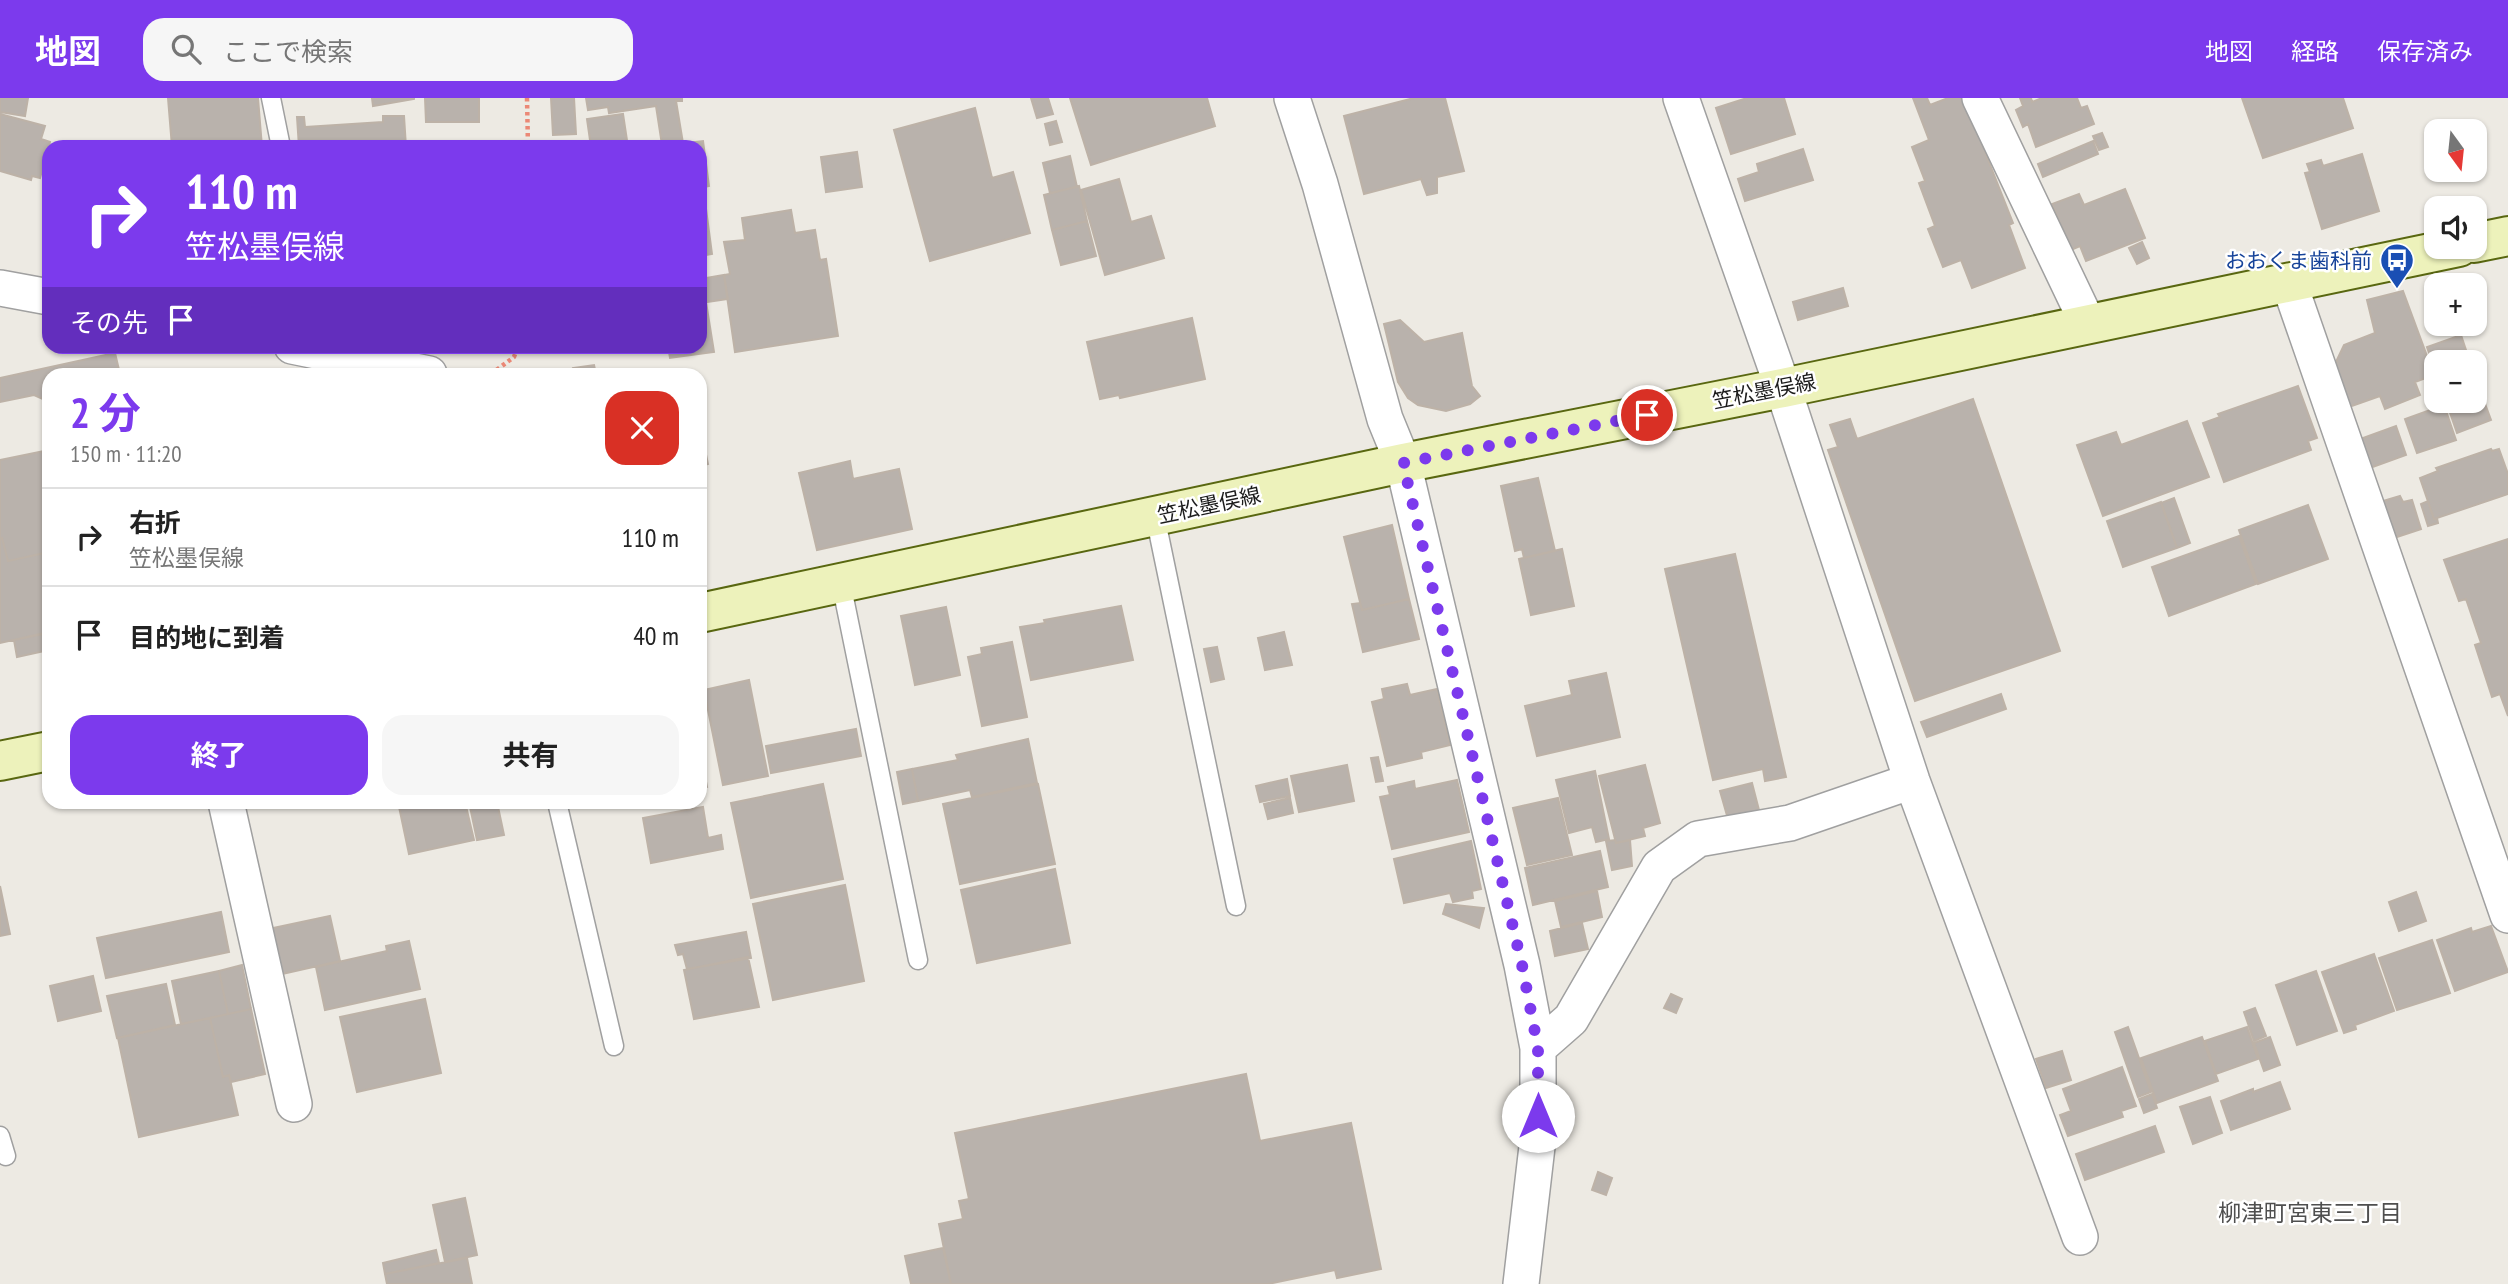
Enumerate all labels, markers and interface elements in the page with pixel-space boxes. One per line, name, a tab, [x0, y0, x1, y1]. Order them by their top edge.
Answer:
search box	[143, 18, 633, 81]
text: 地図	[35, 29, 101, 72]
icon: search	[167, 30, 205, 68]
text: ここで検索	[223, 35, 353, 68]
text: 地図	[2205, 36, 2253, 67]
text: 経路	[2291, 36, 2339, 67]
text: 保存済み	[2377, 36, 2473, 67]
north arrow	[2424, 119, 2487, 182]
map controls	[2424, 119, 2487, 413]
text: 110 m	[185, 159, 298, 223]
icon: right	[70, 168, 161, 259]
button: sound	[2424, 196, 2487, 259]
text: 笠松墨俣線	[185, 225, 345, 267]
bus stop icon: おおくま歯科前	[2378, 241, 2416, 290]
place label: おおくま歯科前	[2225, 247, 2372, 274]
button: +	[2424, 273, 2487, 336]
icon: arrive	[162, 301, 200, 339]
text: その先	[70, 306, 148, 339]
button: −	[2424, 350, 2487, 413]
street label: 笠松墨俣線	[1710, 368, 1818, 414]
text: 2 分	[70, 385, 141, 440]
pin	[1617, 385, 1677, 445]
button: close	[605, 391, 679, 465]
icon: arrive	[1628, 396, 1666, 434]
text: 150 m · 11:20	[70, 439, 182, 468]
street label: 笠松墨俣線	[1155, 481, 1263, 529]
text: 右折	[129, 506, 181, 539]
icon: right	[70, 518, 108, 556]
text: 110 m	[621, 521, 679, 554]
text: 笠松墨俣線	[129, 543, 244, 572]
icon: arrive	[70, 616, 108, 654]
text: 40 m	[633, 619, 679, 652]
text: 目的地に到着	[129, 621, 285, 654]
button: 終了	[70, 715, 368, 795]
button: 共有	[382, 715, 679, 795]
position arrow	[1501, 1079, 1575, 1153]
district label: 柳津町宮東三丁目	[2218, 1198, 2402, 1227]

